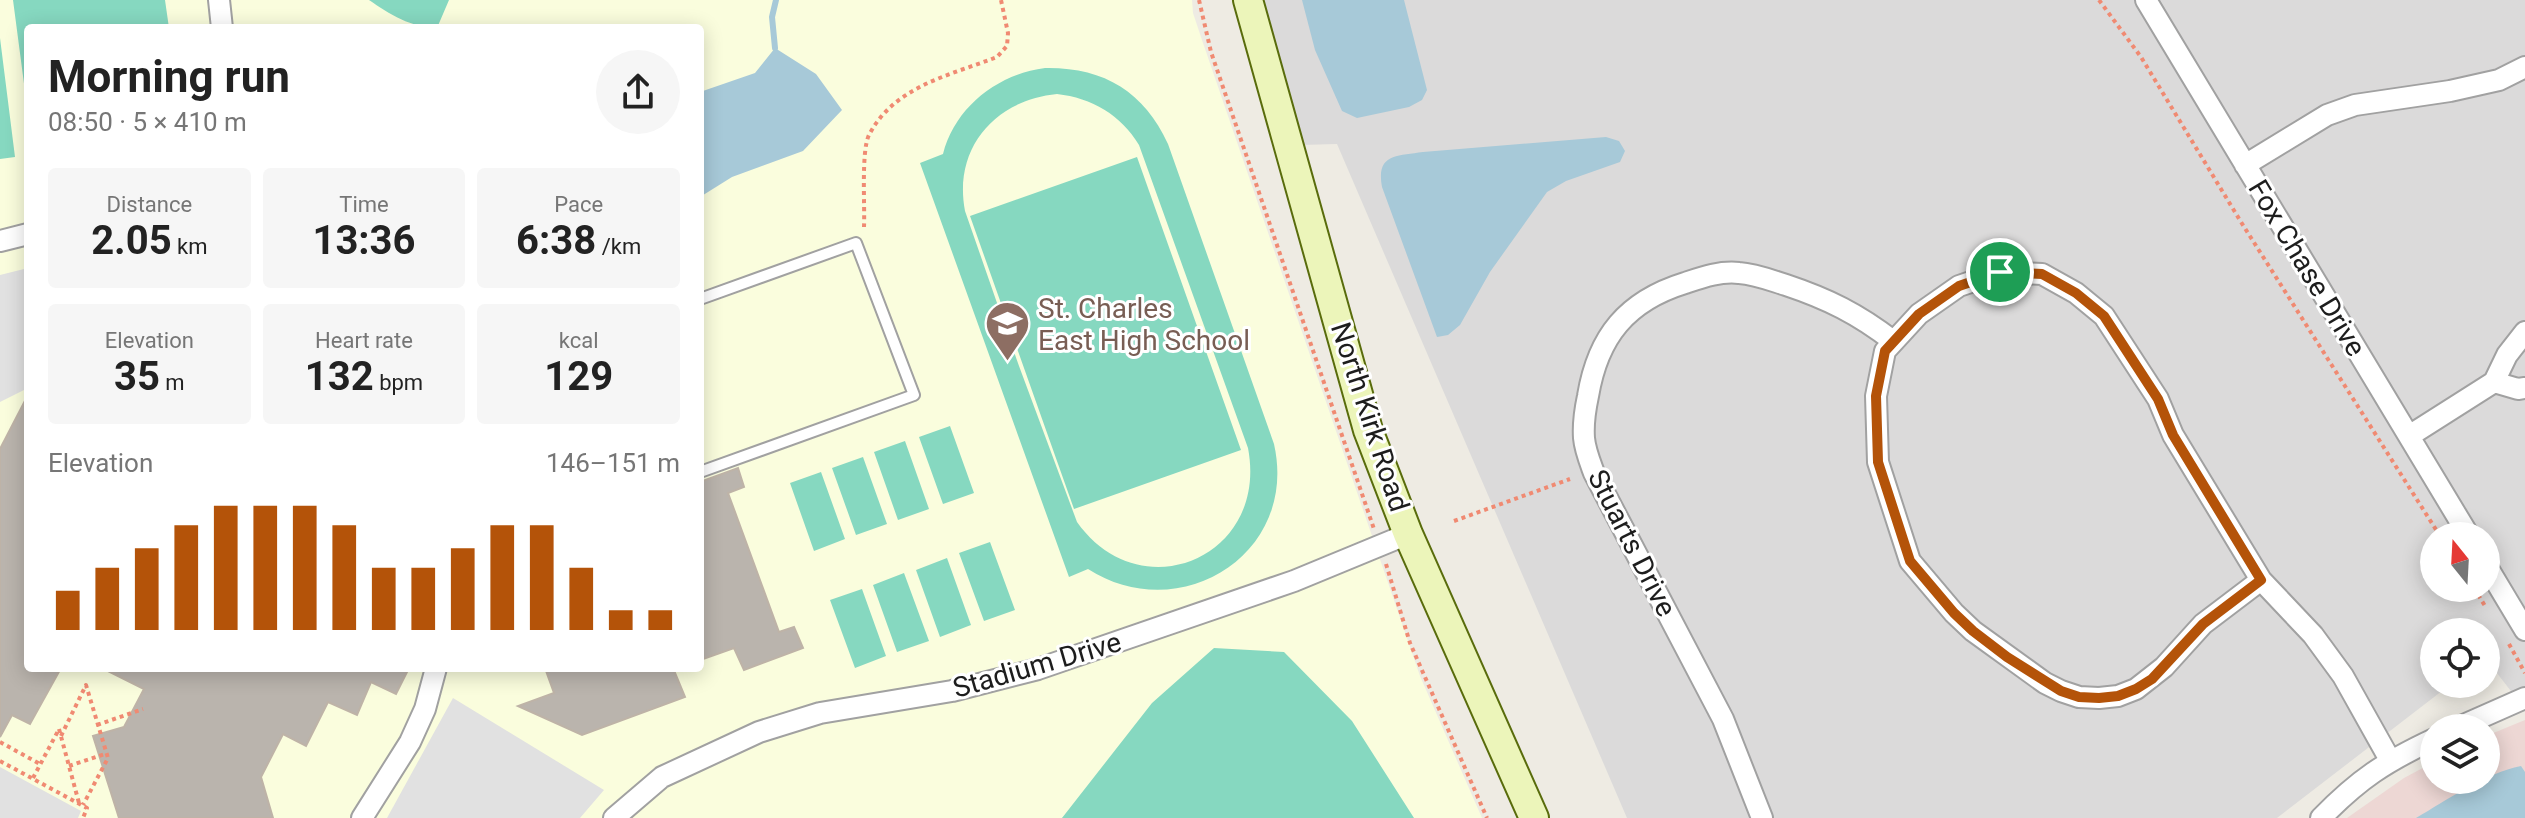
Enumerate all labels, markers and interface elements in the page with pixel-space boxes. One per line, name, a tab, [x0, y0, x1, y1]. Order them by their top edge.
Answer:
button: share	[596, 50, 680, 134]
text: Morning run	[48, 51, 290, 103]
text: 08:50 · 5 × 410 m	[48, 107, 247, 137]
street label: Fox Chase Drive	[2241, 174, 2373, 362]
text: Distance	[107, 192, 192, 217]
text: Time	[339, 192, 389, 217]
text: Pace	[554, 192, 603, 217]
text: 2.05	[91, 217, 172, 264]
text: 13:36	[312, 217, 416, 264]
text: 6:38	[516, 217, 596, 264]
text: km	[172, 234, 208, 259]
text: /km	[596, 234, 641, 259]
pin	[1966, 238, 2034, 306]
icon: arrive	[1978, 250, 2022, 294]
place label: St. Charles East High School	[1038, 292, 1250, 357]
school or university icon: St. Charles East High School	[983, 300, 1031, 363]
street label: North Kirk Road	[1324, 318, 1416, 516]
text: Elevation	[105, 328, 194, 353]
text: Heart rate	[315, 328, 413, 353]
text: kcal	[559, 328, 599, 353]
text: 35	[114, 353, 160, 400]
text: 132	[305, 353, 374, 400]
text: 129	[544, 353, 613, 400]
text: m	[160, 370, 185, 395]
text: bpm	[374, 370, 423, 395]
text: Elevation	[48, 448, 153, 478]
text: 146–151 m	[546, 448, 680, 478]
street label: Stuarts Drive	[1581, 464, 1683, 622]
north arrow	[2420, 522, 2500, 602]
map controls	[2420, 522, 2500, 794]
button: locate	[2420, 618, 2500, 698]
street label: Stadium Drive	[949, 625, 1125, 705]
button: layers	[2420, 714, 2500, 794]

